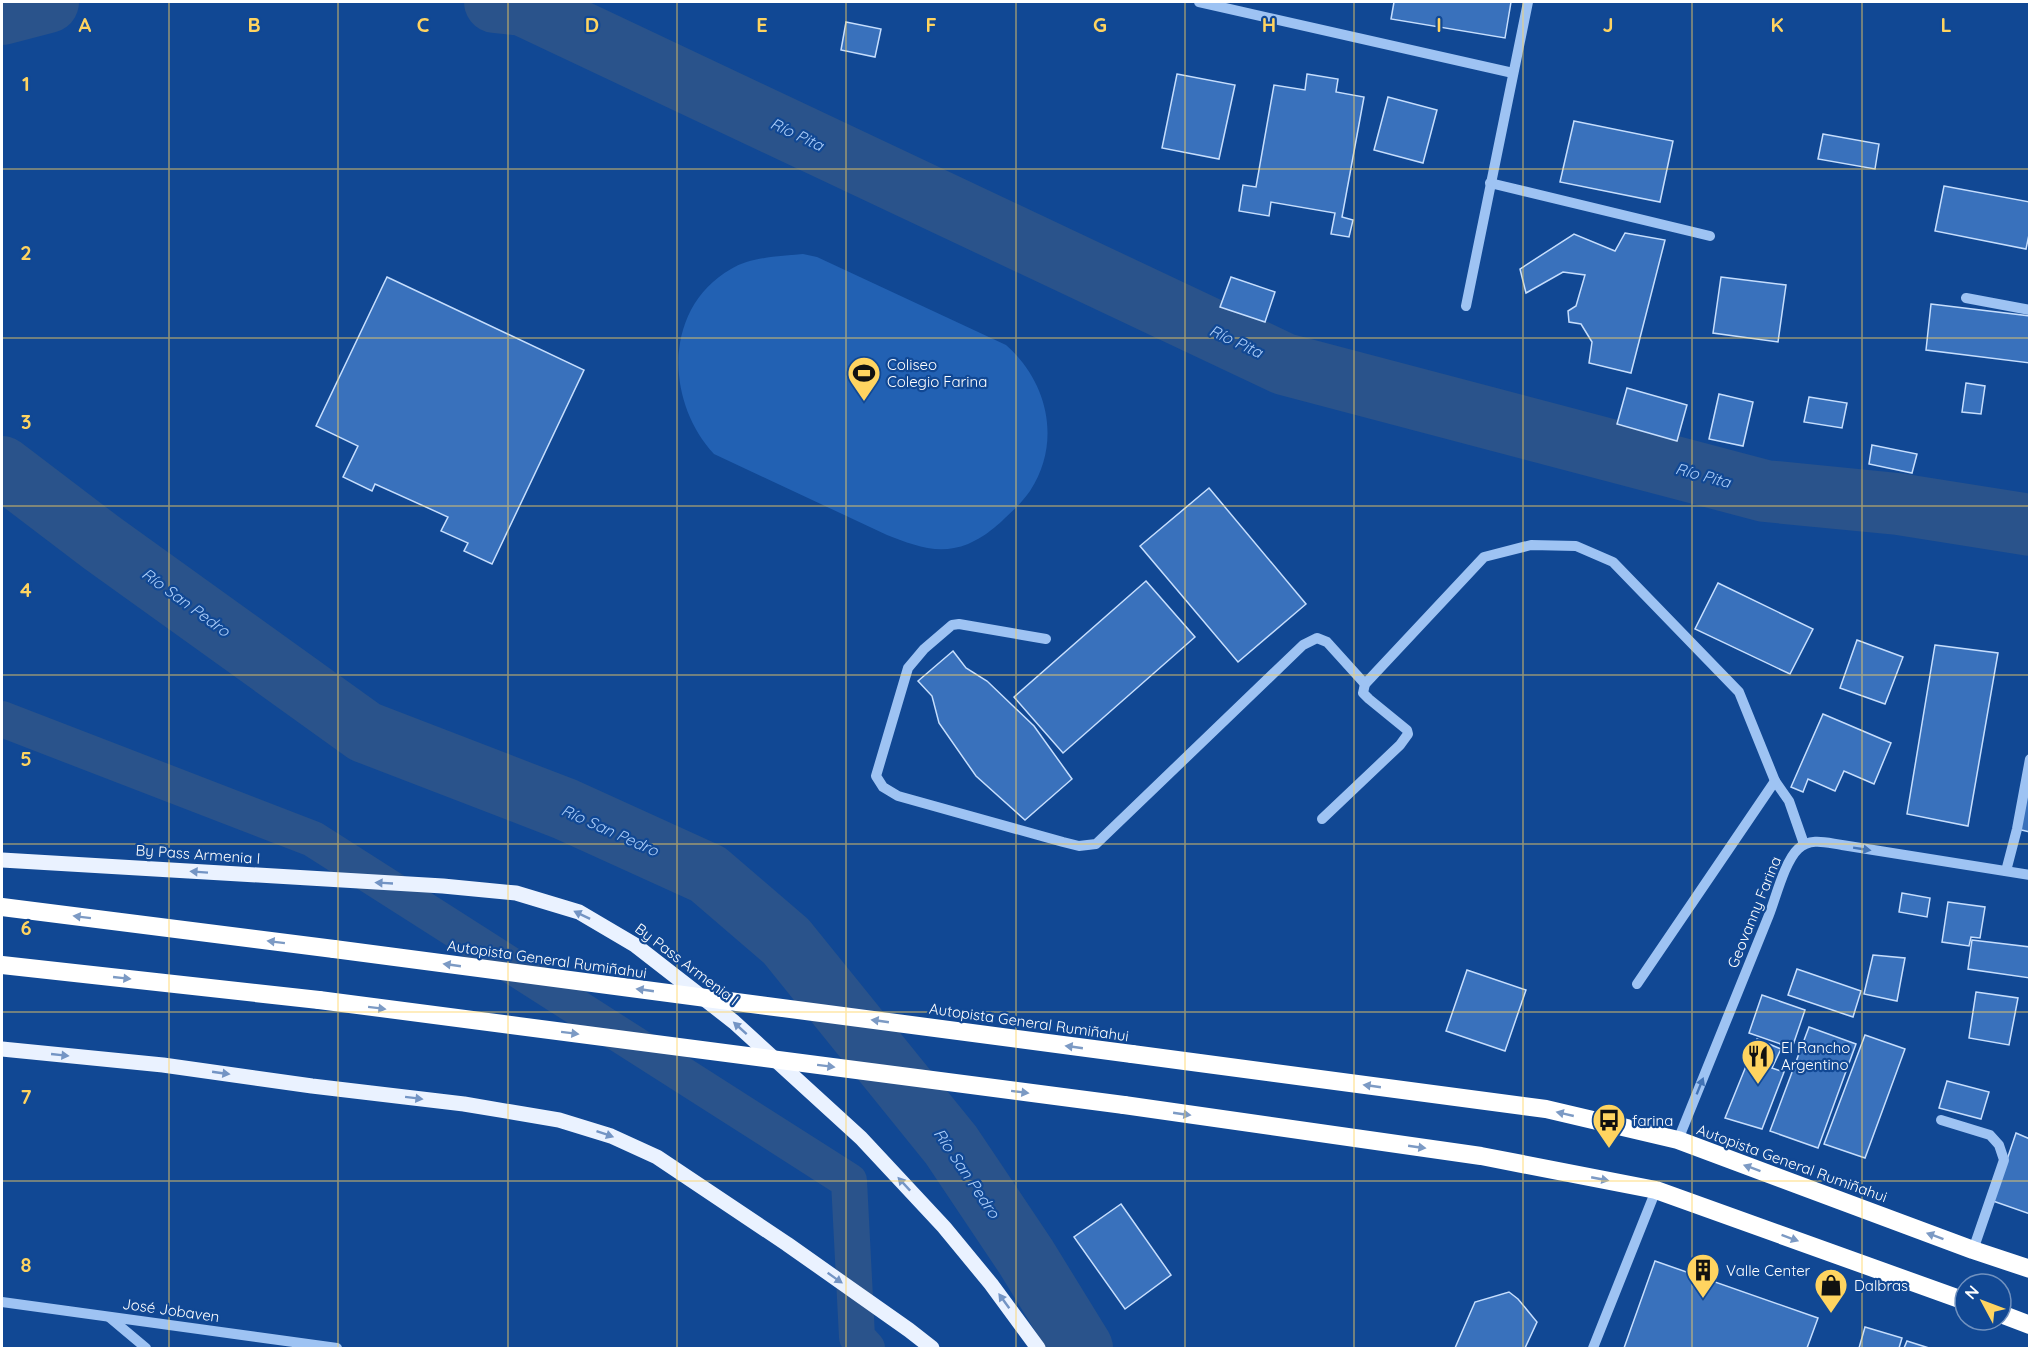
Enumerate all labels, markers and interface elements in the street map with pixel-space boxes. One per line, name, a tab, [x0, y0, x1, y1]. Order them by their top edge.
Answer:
text: A	[79, 12, 92, 37]
text: B	[247, 12, 261, 37]
text: C	[417, 12, 430, 37]
text: D	[585, 12, 599, 37]
text: E	[756, 12, 768, 37]
text: F	[925, 12, 937, 37]
text: G	[1093, 12, 1107, 37]
text: H	[1262, 12, 1276, 37]
text: I	[1436, 12, 1442, 37]
text: J	[1602, 12, 1614, 37]
text: K	[1770, 12, 1784, 37]
text: L	[1940, 12, 1952, 37]
text: 1	[22, 71, 30, 96]
water label: Río Pita	[767, 113, 828, 155]
text: 2	[20, 240, 32, 265]
water label: Río Pita	[1206, 320, 1267, 362]
sports icon: Coliseo Colegio Farina	[846, 355, 882, 402]
place label: Coliseo Colegio Farina	[887, 355, 987, 391]
text: 3	[21, 409, 31, 434]
water label: Río Pita	[1673, 458, 1734, 492]
water label: Río San Pedro	[138, 563, 235, 641]
text: 4	[20, 577, 32, 602]
text: 5	[20, 746, 32, 771]
water label: Río San Pedro	[558, 800, 663, 861]
street label: By Pass Armenia I	[135, 840, 261, 868]
one-way arrow	[1853, 844, 1872, 853]
street label: Geovanny Farina	[1723, 853, 1785, 971]
one-way arrow	[189, 867, 208, 877]
one-way arrow	[375, 878, 394, 887]
one-way arrow	[573, 910, 591, 920]
one-way arrow	[73, 912, 92, 922]
text: 6	[20, 915, 32, 940]
street label: By Pass Armenia I	[631, 919, 743, 1009]
street label: Autopista General Rumiñahui	[446, 936, 648, 982]
one-way arrow	[266, 937, 285, 946]
one-way arrow	[442, 960, 461, 969]
one-way arrow	[113, 973, 132, 983]
one-way arrow	[636, 985, 655, 995]
street label: Autopista General Rumiñahui	[928, 999, 1130, 1045]
one-way arrow	[368, 1003, 387, 1012]
one-way arrow	[871, 1016, 890, 1026]
one-way arrow	[733, 1022, 748, 1035]
one-way arrow	[561, 1028, 580, 1037]
restaurant icon: El Rancho Argentino	[1740, 1038, 1776, 1085]
place label: El Rancho Argentino	[1781, 1038, 1850, 1074]
one-way arrow	[1064, 1042, 1083, 1051]
one-way arrow	[50, 1050, 69, 1060]
one-way arrow	[817, 1062, 836, 1071]
one-way arrow	[211, 1069, 230, 1078]
one-way arrow	[1695, 1076, 1705, 1094]
one-way arrow	[1362, 1081, 1381, 1091]
text: 7	[21, 1084, 32, 1109]
one-way arrow	[1010, 1087, 1029, 1096]
one-way arrow	[404, 1093, 423, 1103]
bus stop icon: farina	[1591, 1102, 1627, 1149]
one-way arrow	[1556, 1108, 1574, 1118]
one-way arrow	[1173, 1109, 1192, 1118]
place label: farina	[1632, 1111, 1673, 1130]
street label: Autopista General Rumiñahui	[1694, 1120, 1890, 1206]
water label: Río San Pedro	[930, 1124, 1005, 1223]
one-way arrow	[596, 1130, 614, 1140]
one-way arrow	[1408, 1142, 1427, 1151]
one-way arrow	[1743, 1162, 1761, 1172]
one-way arrow	[1591, 1175, 1610, 1184]
one-way arrow	[898, 1177, 912, 1191]
one-way arrow	[1926, 1230, 1944, 1240]
one-way arrow	[1782, 1233, 1800, 1243]
text: 8	[21, 1252, 32, 1277]
building icon: Valle Center	[1685, 1252, 1721, 1299]
place label: Valle Center	[1726, 1261, 1811, 1280]
shop icon: Dalbras	[1813, 1267, 1849, 1314]
one-way arrow	[826, 1272, 842, 1284]
north arrow	[1953, 1272, 2013, 1332]
place label: Dalbras	[1854, 1276, 1908, 1295]
text: N	[1960, 1281, 1983, 1303]
street label: José Jobaven	[121, 1294, 221, 1326]
one-way arrow	[998, 1294, 1010, 1309]

